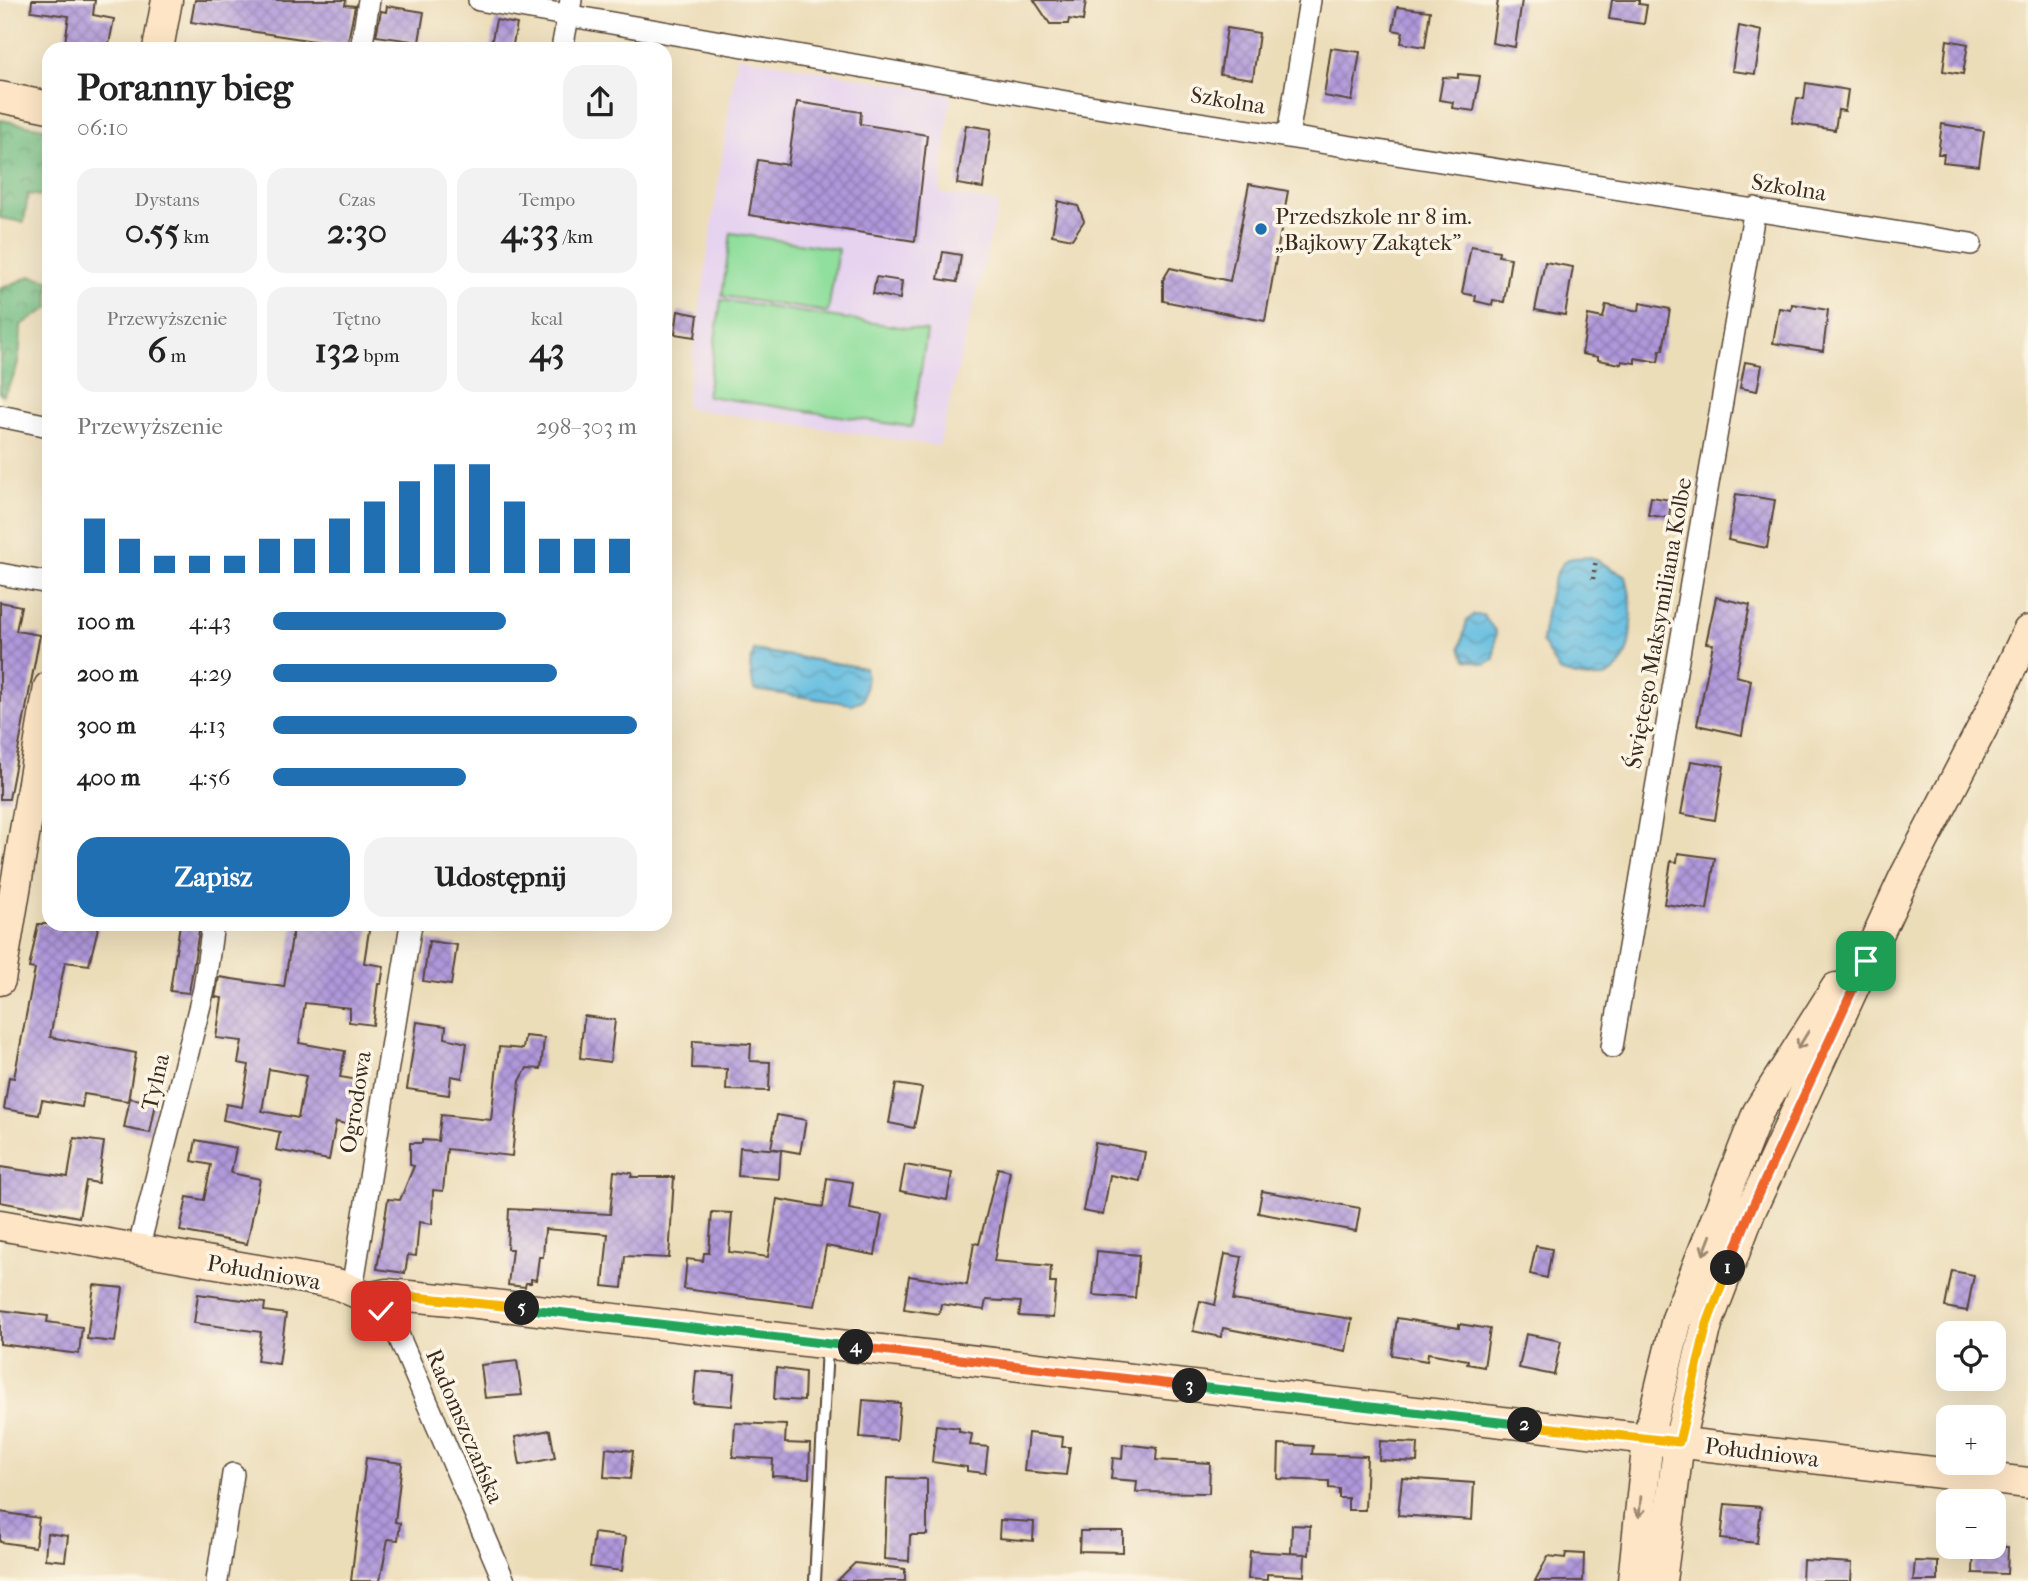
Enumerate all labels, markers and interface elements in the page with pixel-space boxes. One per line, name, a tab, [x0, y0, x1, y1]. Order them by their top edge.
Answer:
text: Poranny bieg	[77, 65, 293, 110]
button: share	[563, 65, 637, 139]
street label: Szkolna	[1189, 81, 1268, 120]
text: 06:10	[77, 114, 128, 141]
street label: Szkolna	[1750, 168, 1829, 207]
text: Dystans	[134, 189, 200, 211]
text: Czas	[339, 189, 375, 211]
text: Tempo	[519, 189, 575, 211]
place label: Przedszkole nr 8 im. „Bajkowy Zakątek”	[1275, 203, 1472, 256]
text: 0.55	[125, 211, 180, 252]
text: 2:30	[327, 211, 387, 252]
text: 4:33	[501, 211, 559, 252]
marker: Przedszkole nr 8 im. „Bajkowy Zakątek”	[1253, 221, 1269, 237]
text: km	[180, 226, 209, 248]
text: /km	[559, 226, 593, 248]
text: Przewyższenie	[107, 308, 227, 330]
text: Tętno	[333, 308, 381, 330]
text: kcal	[531, 308, 563, 330]
text: 6	[148, 330, 167, 371]
text: 132	[315, 330, 359, 371]
text: 43	[529, 330, 565, 371]
text: m	[167, 345, 186, 367]
text: bpm	[359, 345, 399, 367]
text: Przewyższenie	[77, 413, 223, 440]
text: 298–303 m	[536, 413, 637, 440]
street label: Świętego Maksymiliana Kolbe	[1620, 475, 1697, 771]
text: 100 m	[77, 608, 135, 635]
text: 4:43	[189, 608, 231, 635]
text: 200 m	[77, 660, 138, 687]
text: 4:29	[189, 660, 232, 687]
text: 300 m	[77, 712, 136, 739]
text: 4:13	[189, 712, 226, 739]
text: 400 m	[77, 764, 140, 791]
text: 4:56	[189, 764, 231, 791]
button: Zapisz	[77, 837, 350, 917]
button: Udostępnij	[364, 837, 637, 917]
pin	[1836, 931, 1896, 991]
icon: arrive	[1847, 942, 1885, 980]
one-way arrow	[1796, 1029, 1810, 1049]
street label: Ogrodowa	[334, 1049, 377, 1155]
street label: Tylna	[136, 1051, 175, 1113]
one-way arrow	[1699, 1233, 1712, 1255]
street label: Południowa	[205, 1249, 323, 1296]
pin: 1	[1710, 1250, 1746, 1286]
text: 1	[1724, 1256, 1731, 1278]
pin	[351, 1281, 411, 1341]
pin: 5	[504, 1290, 540, 1326]
icon: check	[362, 1292, 400, 1330]
text: 5	[517, 1296, 526, 1318]
map controls	[1936, 1321, 2006, 1559]
button: locate	[1936, 1321, 2006, 1391]
pin: 4	[838, 1330, 874, 1364]
text: 4	[850, 1335, 861, 1357]
street label: Radomszczańska	[420, 1345, 509, 1508]
pin: 3	[1172, 1368, 1208, 1404]
text: 3	[1186, 1374, 1193, 1396]
button: +	[1936, 1405, 2006, 1475]
pin: 2	[1508, 1408, 1542, 1442]
text: 2	[1520, 1413, 1529, 1435]
street label: Południowa	[1703, 1432, 1821, 1473]
button: −	[1936, 1489, 2006, 1559]
one-way arrow	[1633, 1495, 1646, 1517]

